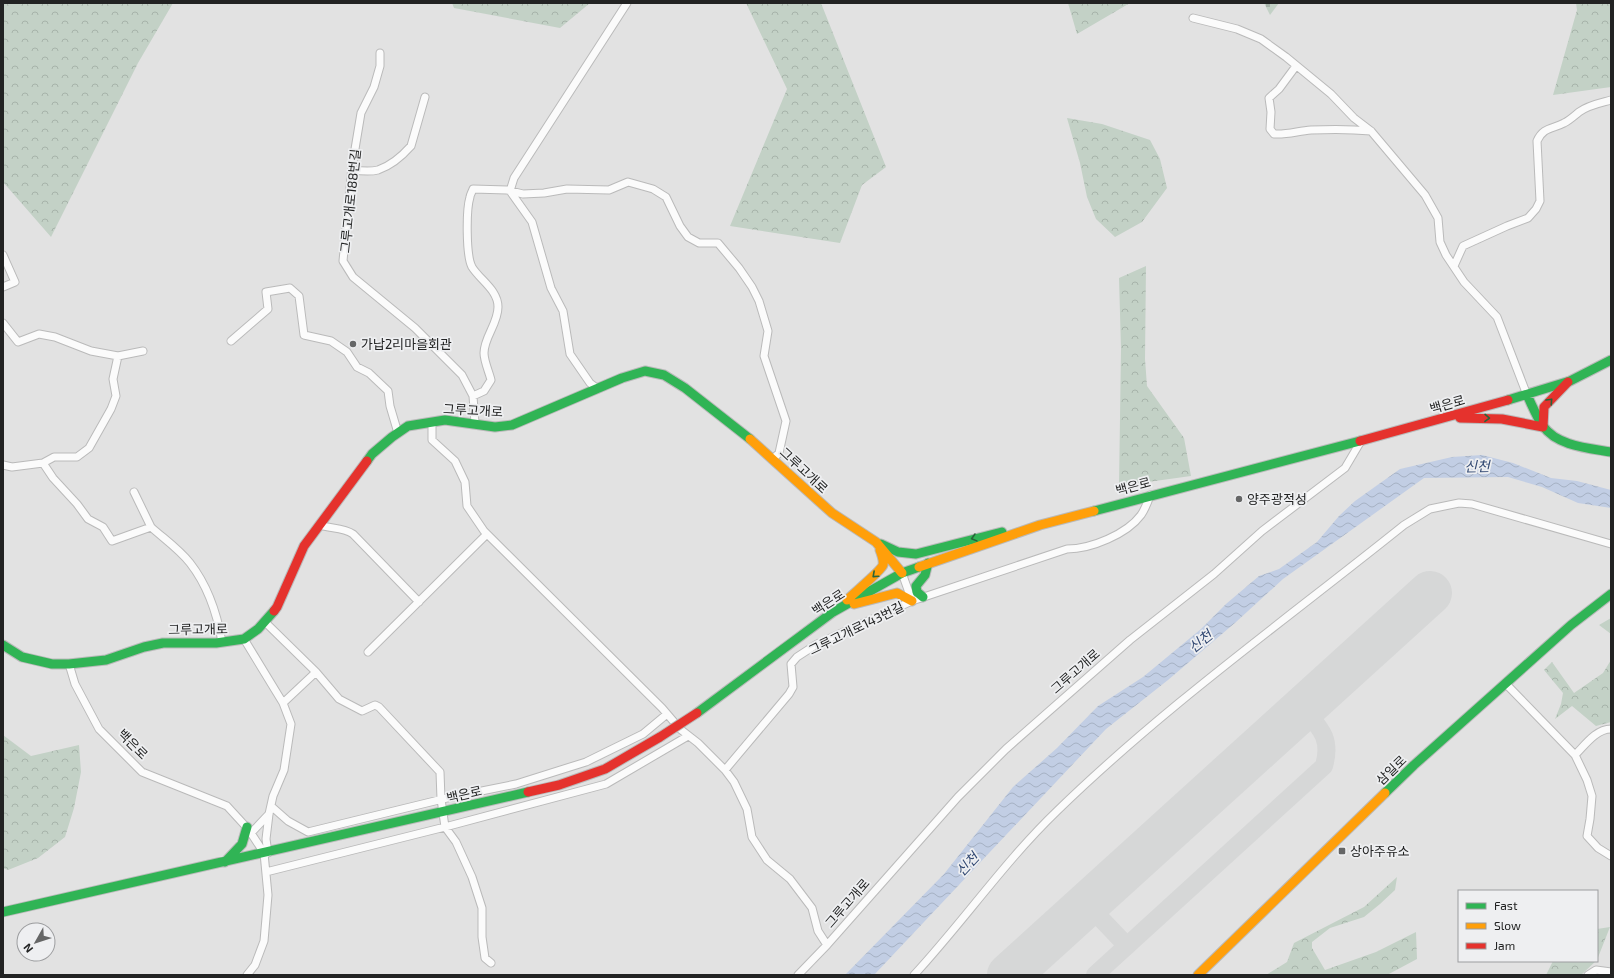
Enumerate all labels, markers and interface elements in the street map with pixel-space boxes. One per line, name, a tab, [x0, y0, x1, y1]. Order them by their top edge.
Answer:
street label: 그루고개로188번길	[337, 148, 363, 254]
place label: 가납2리마을회관	[361, 336, 452, 352]
marker: 가납2리마을회관	[348, 339, 358, 349]
street label: 백은로	[1428, 391, 1466, 417]
one-way arrow	[1545, 398, 1553, 406]
street label: 그루고개로	[443, 400, 503, 420]
one-way arrow	[1484, 414, 1490, 422]
street label: 그루고개로	[777, 444, 831, 496]
water label: 신천	[1464, 457, 1491, 475]
street label: 백은로	[1114, 474, 1152, 498]
place label: 양주광적성	[1247, 491, 1307, 507]
marker: 양주광적성	[1234, 494, 1244, 504]
one-way arrow	[971, 533, 978, 542]
one-way arrow	[872, 570, 879, 577]
street label: 백은로	[809, 586, 847, 618]
street label: 그루고개로143번길	[806, 598, 906, 658]
street label: 그루고개로	[168, 620, 228, 638]
water label: 신천	[1185, 626, 1216, 656]
street label: 그루고개로	[1047, 645, 1103, 697]
street label: 백은로	[115, 726, 151, 762]
street label: 삼일로	[1373, 752, 1409, 788]
street label: 백은로	[445, 782, 483, 806]
place label: 상아주유소	[1350, 843, 1410, 859]
marker: 상아주유소	[1337, 846, 1347, 856]
water label: 신천	[952, 848, 983, 879]
street label: 그루고개로	[821, 875, 873, 931]
legend	[1458, 890, 1598, 962]
text: Fast	[1494, 898, 1518, 912]
text: Slow	[1494, 918, 1521, 932]
north arrow	[16, 922, 56, 962]
text: Jam	[1494, 938, 1515, 952]
text: N	[20, 941, 35, 956]

